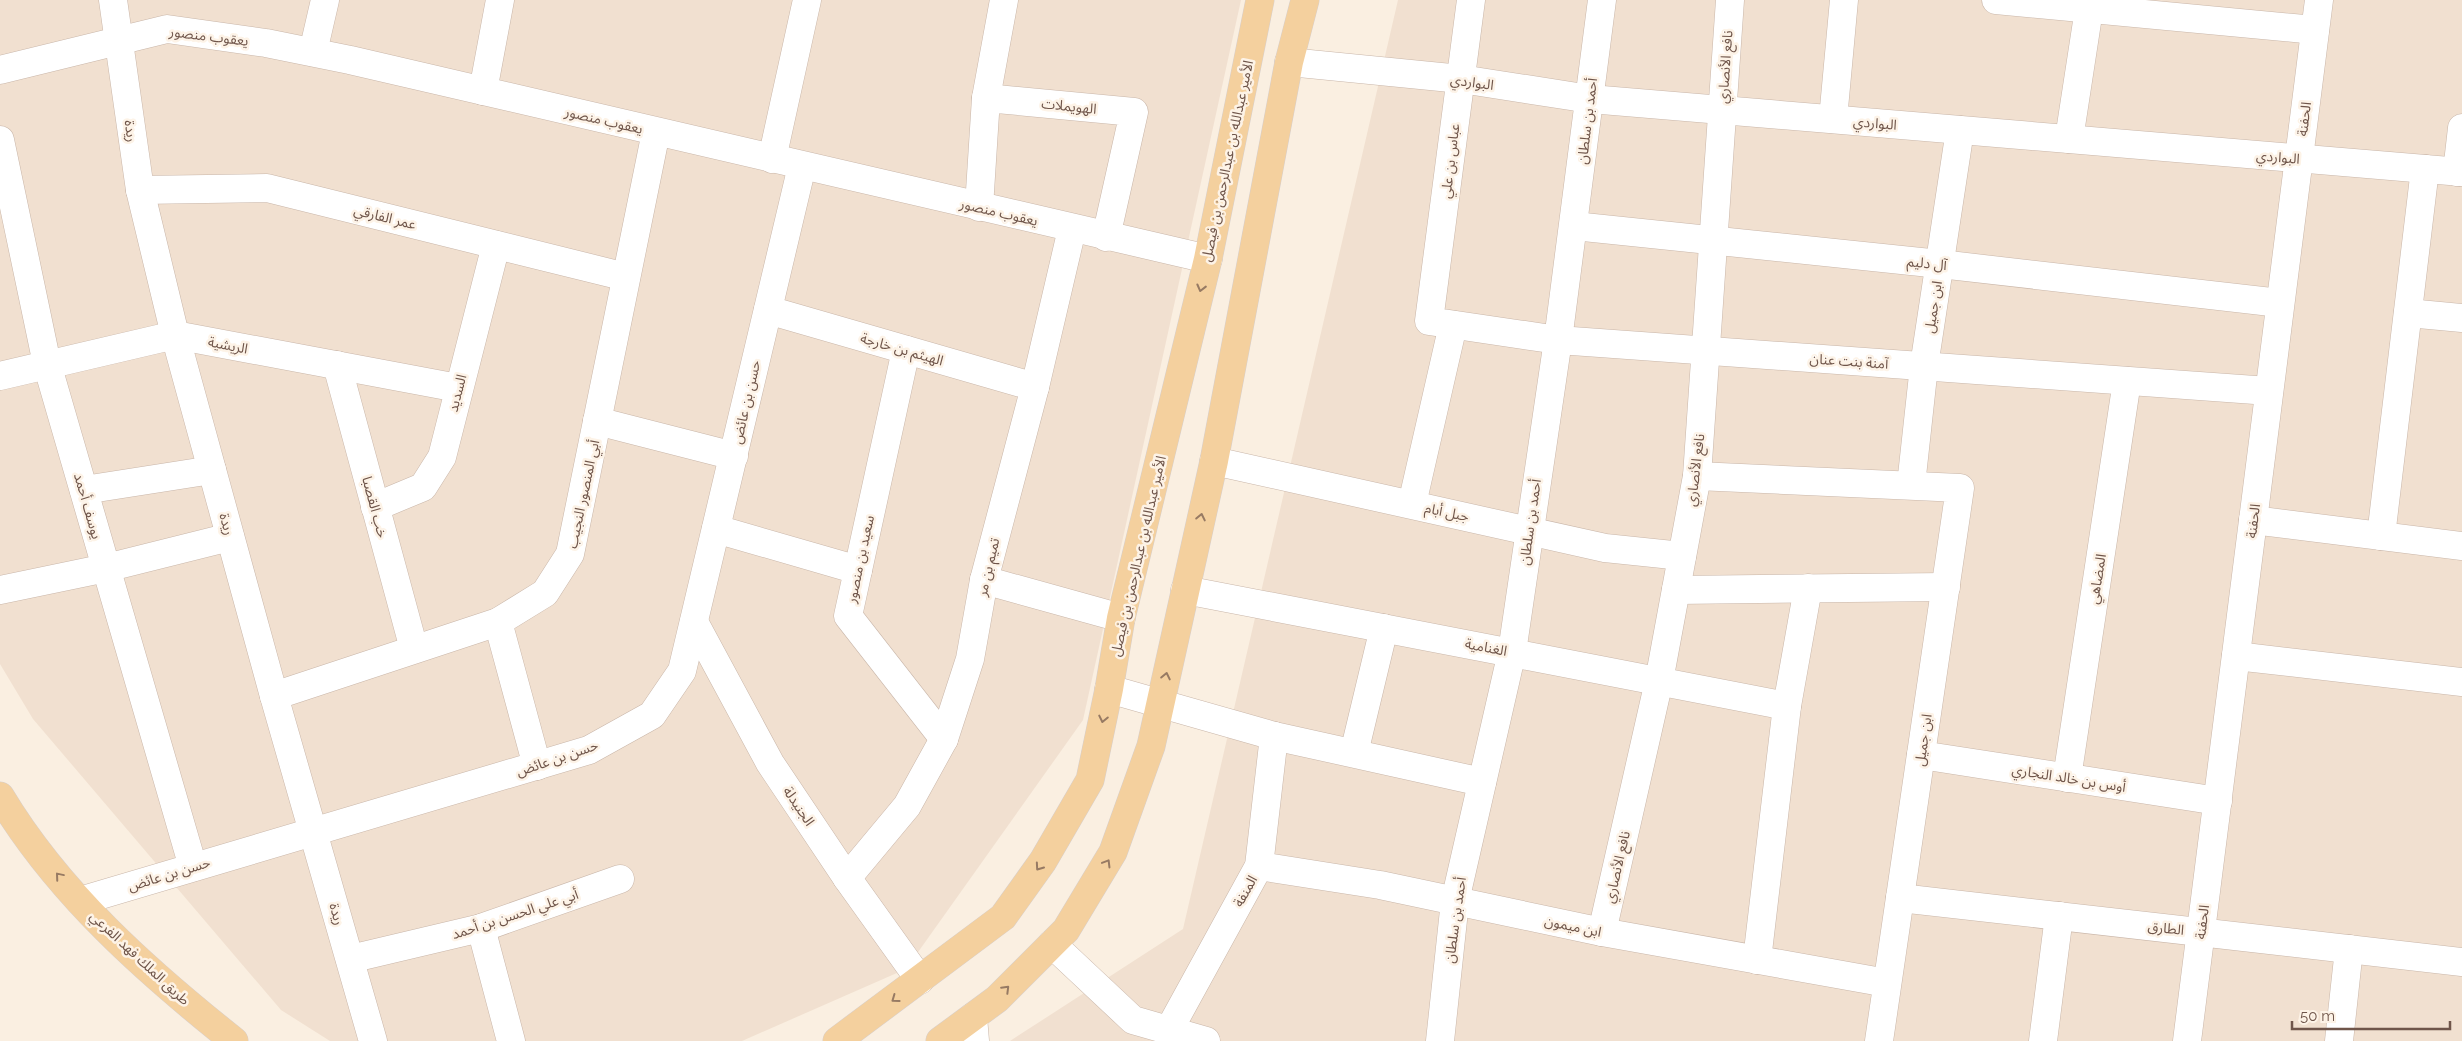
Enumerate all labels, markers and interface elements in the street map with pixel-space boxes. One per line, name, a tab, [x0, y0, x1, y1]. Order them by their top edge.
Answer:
street label: يعقوب منصور	[167, 23, 250, 50]
street label: نافع الأنصاري	[1714, 30, 1739, 104]
street label: الأمير عبدالله بن عبدالرحمن بن فيصل	[1198, 59, 1257, 263]
street label: البواردي	[1449, 71, 1495, 96]
street label: أحمد بن سلطان	[1573, 76, 1601, 165]
street label: الهويملات	[1041, 95, 1097, 118]
street label: الحفنة	[2294, 101, 2314, 137]
street label: يعقوب منصور	[562, 103, 645, 138]
street label: البواردي	[1852, 113, 1897, 136]
street label: ريدة	[121, 119, 140, 143]
street label: عباس بن علي	[1437, 123, 1466, 200]
street label: البواردي	[2255, 147, 2300, 170]
street label: يعقوب منصور	[957, 195, 1040, 230]
street label: عمر الفارقي	[351, 202, 418, 236]
street label: آل دليم	[1906, 253, 1949, 276]
street label: ابن جميل	[1921, 280, 1946, 334]
one-way arrow	[1196, 283, 1207, 292]
street label: الهيثم بن خارجة	[858, 330, 945, 371]
street label: الريشية	[207, 333, 249, 358]
street label: آمنة بنت عنان	[1809, 350, 1890, 373]
street label: حسن بن عائض	[729, 359, 764, 446]
street label: السديد	[445, 373, 469, 413]
street label: نافع الأنصاري	[1683, 432, 1711, 508]
street label: أبي المنصور النجيب	[563, 438, 606, 550]
street label: الأمير عبدالله بن عبدالرحمن بن فيصل	[1107, 454, 1170, 658]
street label: يوسف أحمد	[70, 471, 106, 541]
street label: خب القصبا	[359, 474, 391, 540]
street label: أحمد بن سلطان	[1515, 477, 1545, 566]
street label: جبل أبام	[1423, 499, 1471, 527]
street label: الحفنة	[2243, 503, 2263, 539]
street label: ريدة	[215, 511, 238, 537]
one-way arrow	[1195, 513, 1206, 521]
street label: سعيد بن منصور	[843, 514, 878, 605]
street label: تميم بن مر	[973, 536, 1005, 599]
street label: المضاهي	[2085, 553, 2112, 606]
street label: الغنامية	[1464, 635, 1508, 659]
one-way arrow	[1160, 671, 1171, 680]
street label: ابن جميل	[1911, 713, 1936, 767]
one-way arrow	[1098, 715, 1109, 724]
street label: حسن بن عائض	[514, 737, 600, 780]
street label: أوس بن خالد النجاري	[2010, 760, 2128, 798]
street label: الجنيدلة	[780, 783, 818, 829]
street label: نافع الأنصاري	[1601, 829, 1636, 905]
street label: حسن بن عائض	[126, 854, 212, 895]
one-way arrow	[1100, 860, 1110, 869]
one-way arrow	[1036, 861, 1045, 870]
street label: المنفة	[1230, 872, 1260, 910]
one-way arrow	[56, 873, 65, 882]
street label: أحمد بن سلطان	[1440, 875, 1470, 964]
street label: أبي علي الحسن بن أحمد	[449, 885, 582, 945]
street label: ريدة	[325, 901, 348, 927]
street label: الحفنة	[2192, 904, 2212, 940]
street label: طريق الملك فهد الفرعي	[85, 908, 193, 1011]
street label: ابن ميمون	[1543, 912, 1603, 941]
street label: الطارق	[2147, 918, 2185, 939]
one-way arrow	[1000, 986, 1009, 995]
one-way arrow	[892, 993, 901, 1001]
scale bar	[2292, 998, 2450, 1030]
text: 50 m	[2300, 1007, 2335, 1025]

